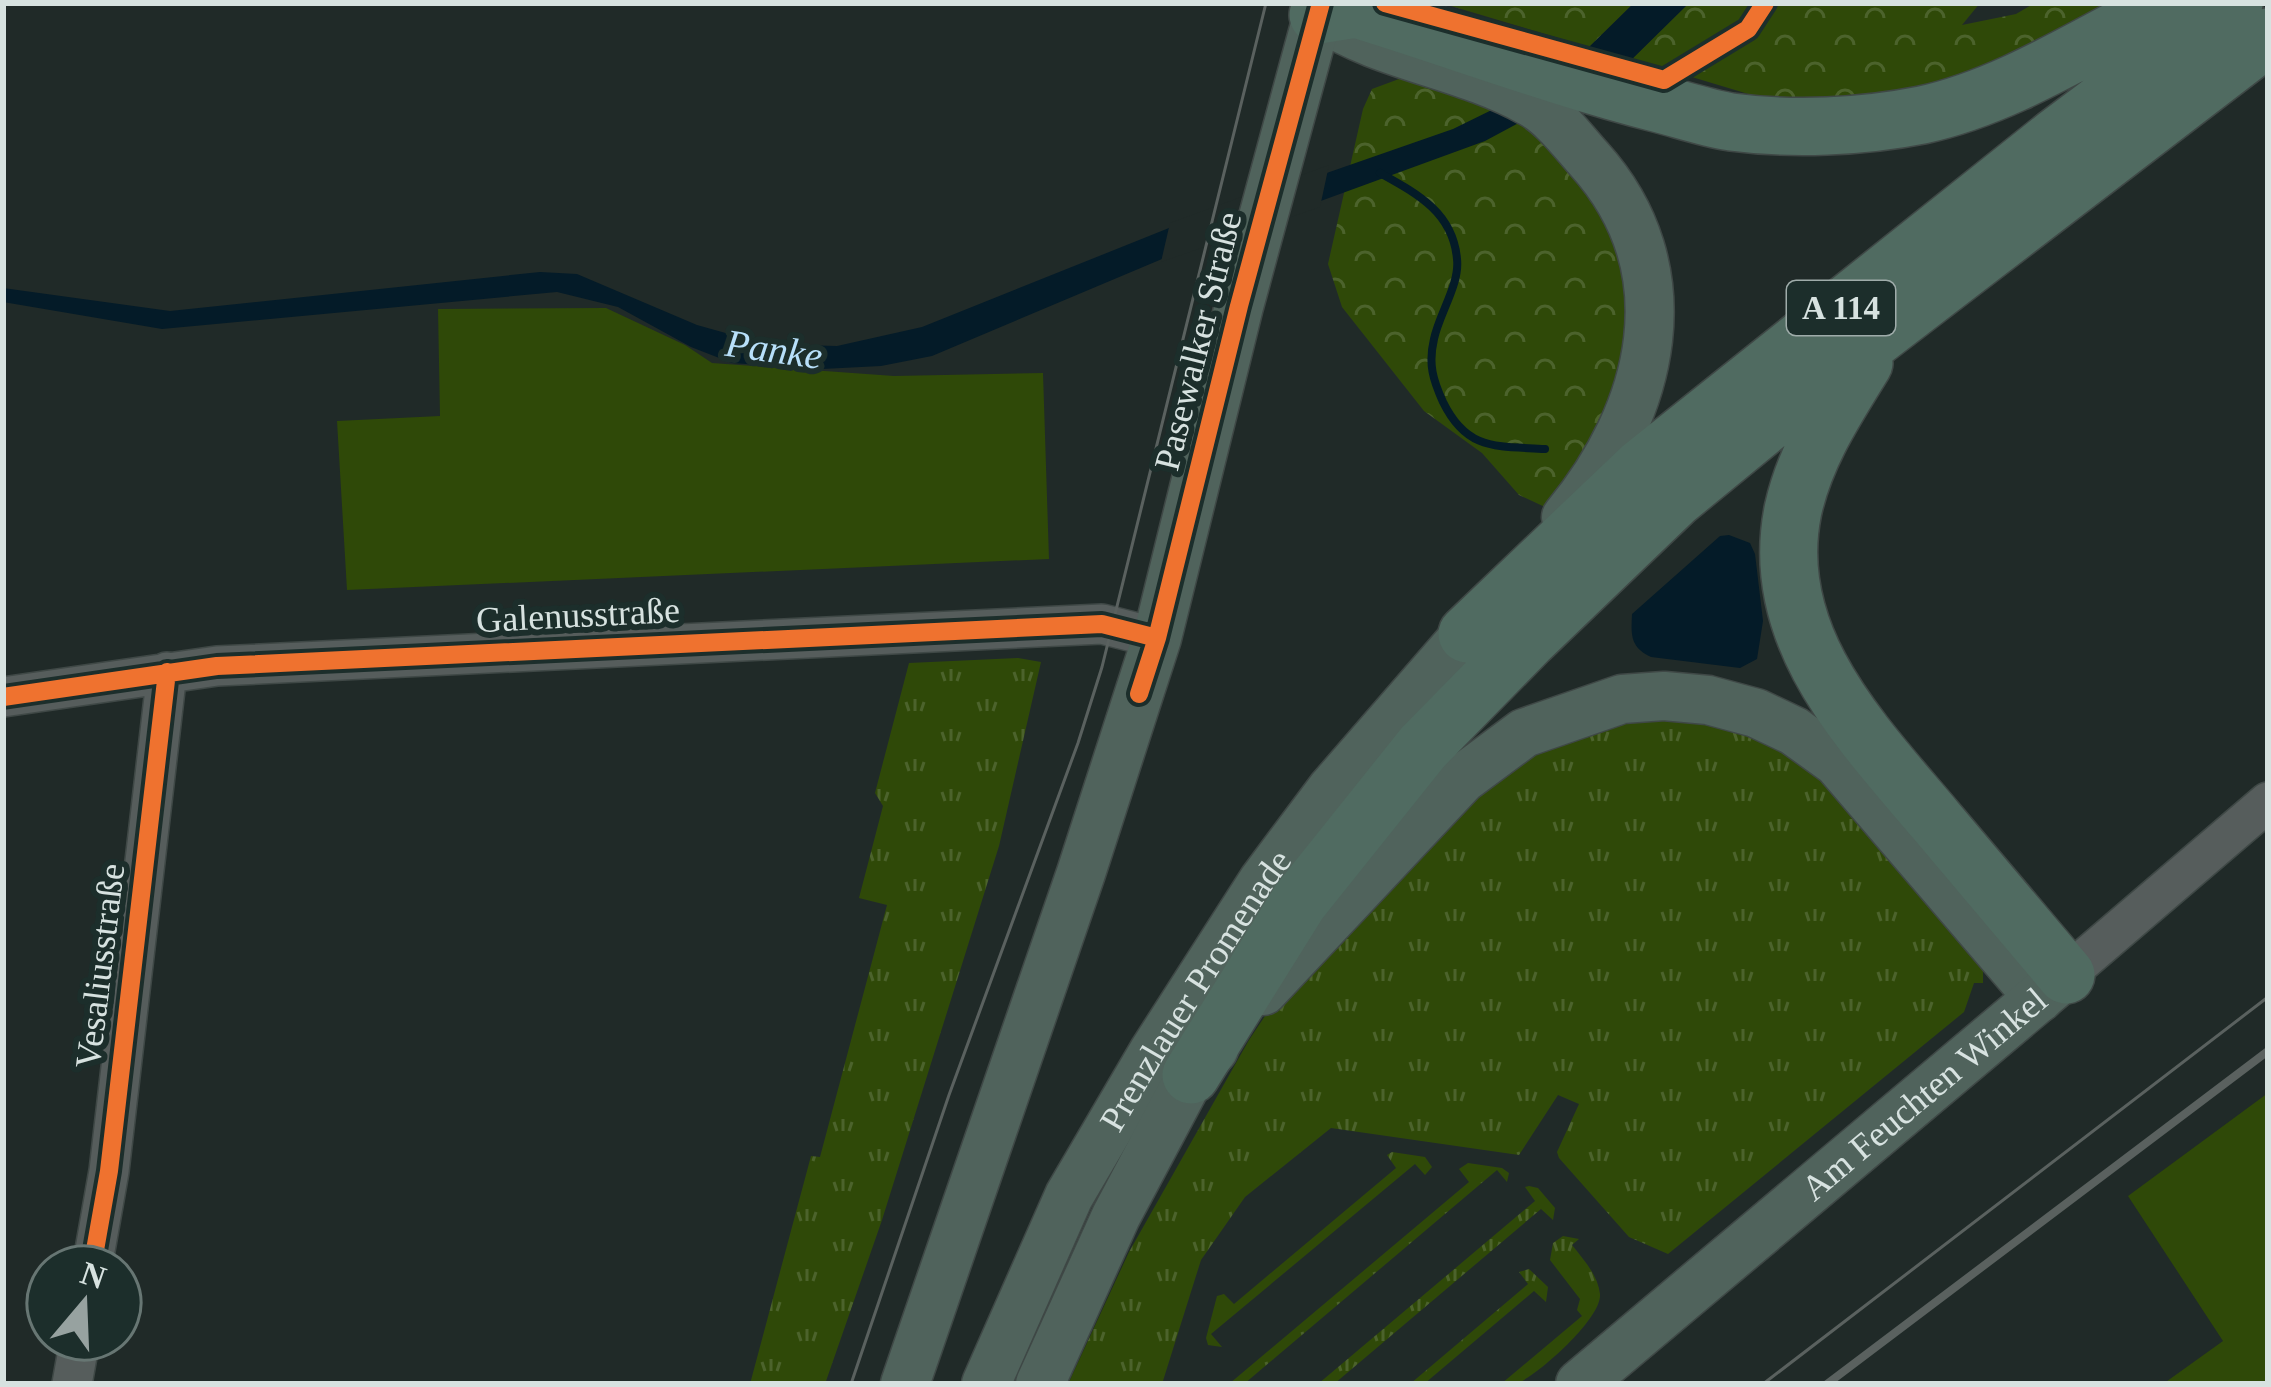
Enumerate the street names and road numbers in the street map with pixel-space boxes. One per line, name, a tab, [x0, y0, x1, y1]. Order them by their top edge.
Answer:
street label: Pasewalker Straße	[1147, 208, 1249, 474]
road number: A 114	[1787, 281, 1895, 335]
street label: Galenusstraße	[475, 590, 681, 640]
street label: Prenzlauer Promenade	[1092, 842, 1299, 1138]
street label: Vesaliusstraße	[68, 861, 132, 1071]
street label: Am Feuchten Winkel	[1794, 980, 2055, 1209]

